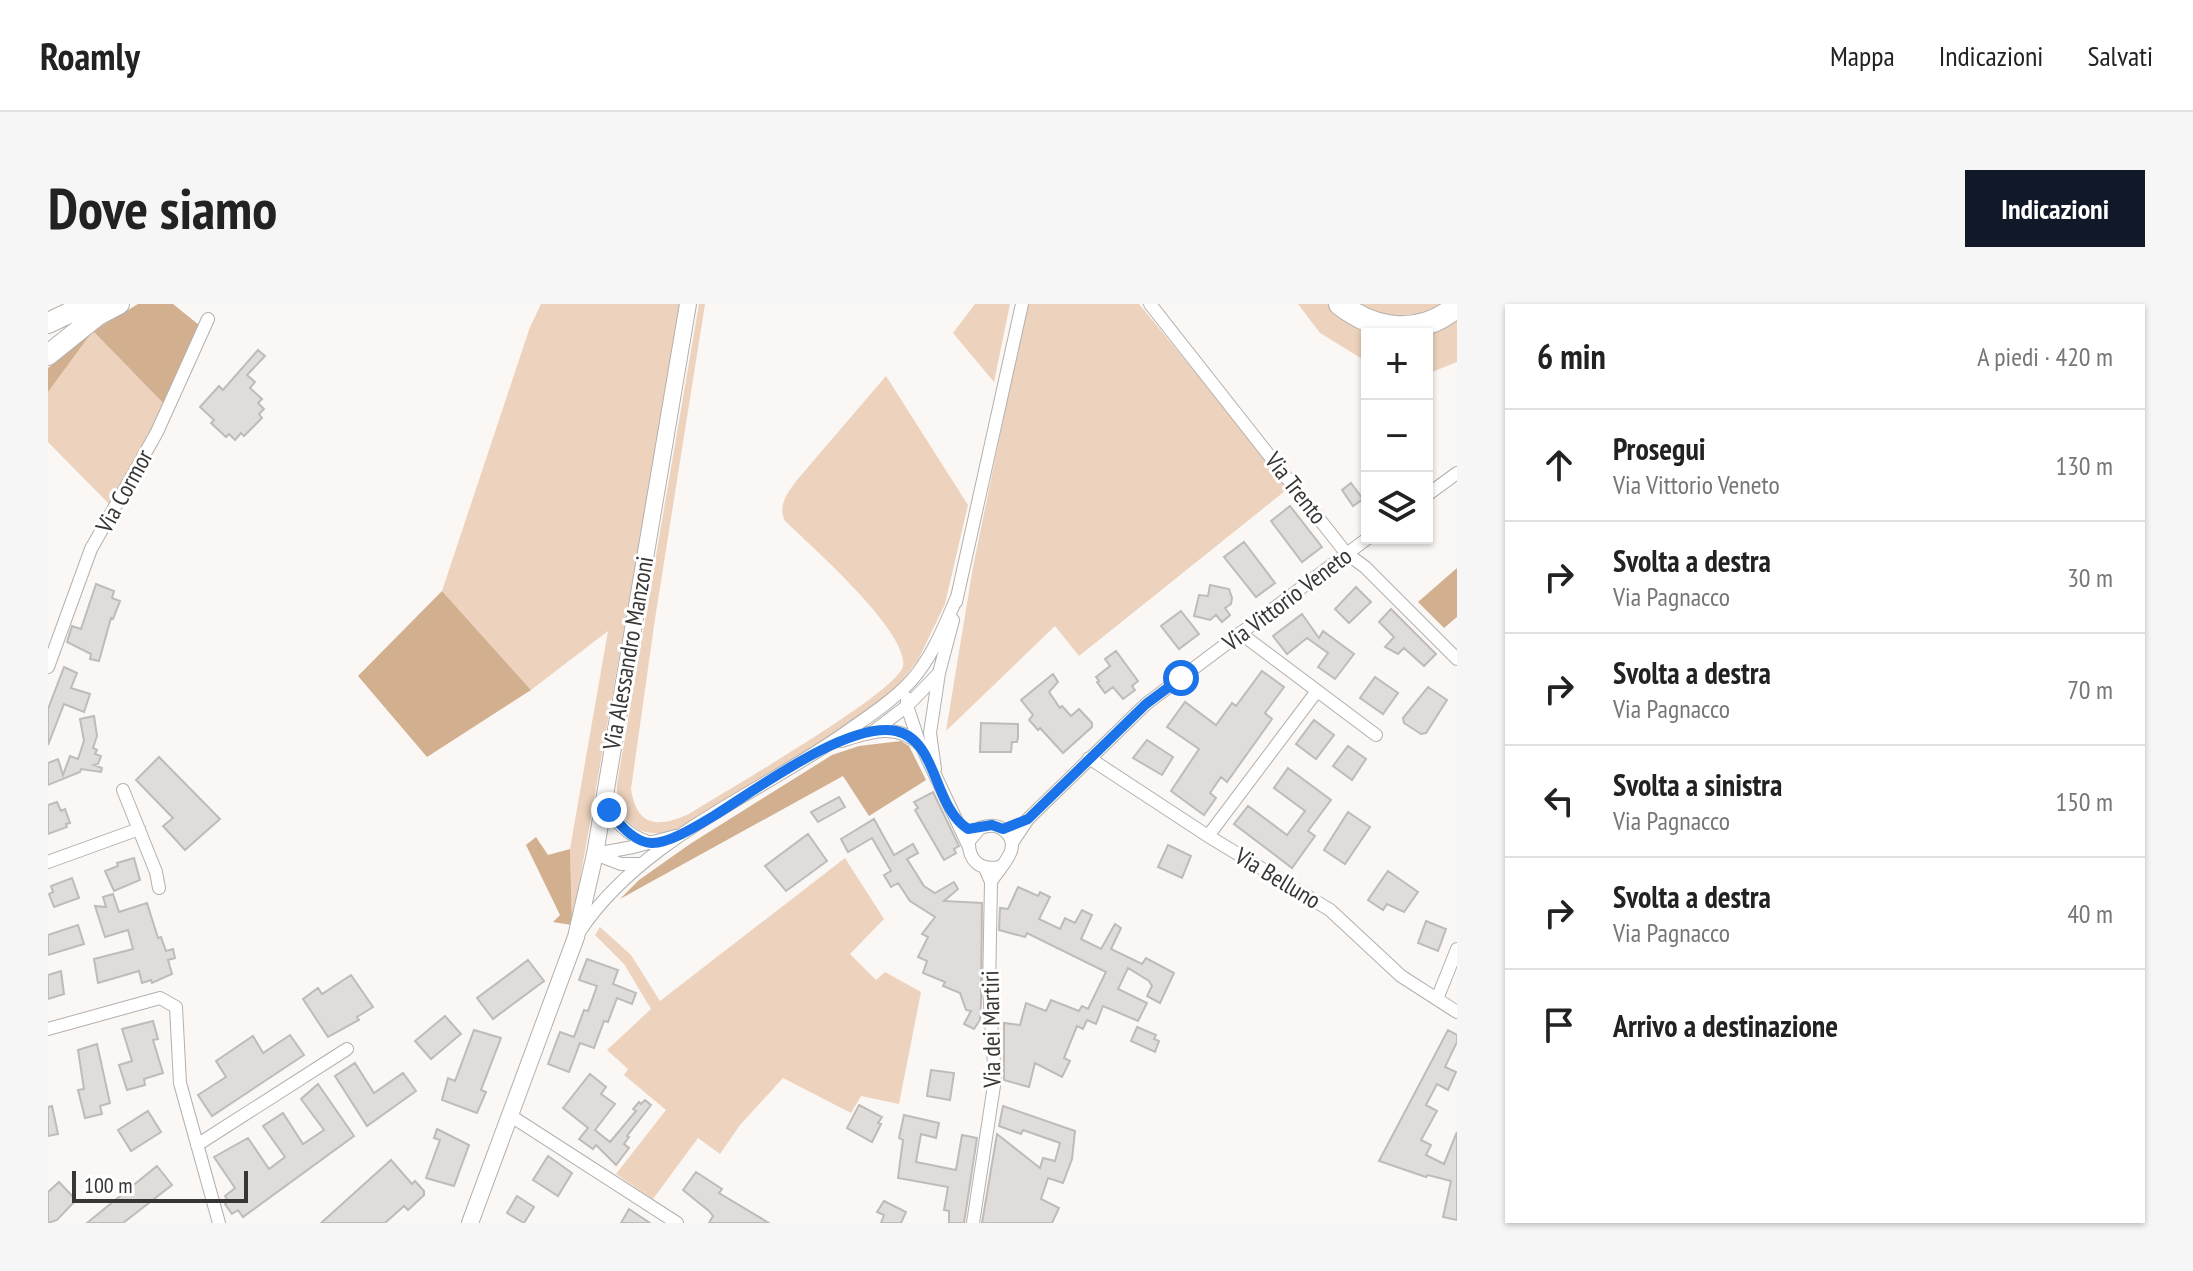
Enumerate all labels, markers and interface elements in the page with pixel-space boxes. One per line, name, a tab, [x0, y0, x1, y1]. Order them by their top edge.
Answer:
text: Roamly	[40, 31, 140, 80]
text: Mappa	[1830, 37, 1895, 74]
text: Indicazioni	[1939, 37, 2043, 74]
text: Salvati	[2087, 37, 2153, 74]
button: Indicazioni	[1965, 170, 2145, 247]
text: Dove siamo	[48, 172, 277, 244]
map controls	[1361, 328, 1433, 544]
button: +	[1361, 328, 1433, 400]
text: 6 min	[1537, 334, 1606, 378]
text: A piedi · 420 m	[1977, 340, 2113, 373]
button: −	[1361, 400, 1433, 472]
text: Prosegui	[1613, 429, 1706, 468]
street label: Via Cormor	[88, 443, 160, 539]
icon: ahead	[1537, 443, 1581, 487]
street label: Via Trento	[1258, 445, 1334, 530]
text: 130 m	[2055, 449, 2113, 482]
text: Via Vittorio Veneto	[1613, 468, 1780, 501]
button: layers	[1361, 472, 1433, 544]
street label: Via Vittorio Veneto	[1215, 540, 1358, 658]
text: Svolta a destra	[1613, 541, 1771, 580]
street label: Via Alessandro Manzoni	[596, 554, 660, 753]
icon: right	[1537, 555, 1581, 599]
text: 30 m	[2067, 561, 2113, 594]
text: Via Pagnacco	[1613, 580, 1730, 613]
text: Svolta a destra	[1613, 653, 1771, 692]
route start	[1163, 660, 1199, 696]
icon: right	[1537, 667, 1581, 711]
text: 70 m	[2067, 673, 2113, 706]
text: Via Pagnacco	[1613, 692, 1730, 725]
text: Svolta a sinistra	[1613, 765, 1782, 804]
icon: left	[1537, 779, 1581, 823]
text: 150 m	[2055, 785, 2113, 818]
route end	[591, 792, 627, 828]
text: Via Pagnacco	[1613, 804, 1730, 837]
street label: Via Belluno	[1229, 840, 1327, 916]
text: Svolta a destra	[1613, 877, 1771, 916]
icon: right	[1537, 891, 1581, 935]
text: 40 m	[2067, 897, 2113, 930]
text: Via Pagnacco	[1613, 916, 1730, 949]
street label: Via dei Martiri	[974, 970, 1008, 1089]
icon: arrive	[1537, 1003, 1581, 1047]
text: Arrivo a destinazione	[1613, 1006, 1838, 1045]
scale bar	[72, 1167, 248, 1203]
text: 100 m	[84, 1171, 133, 1199]

